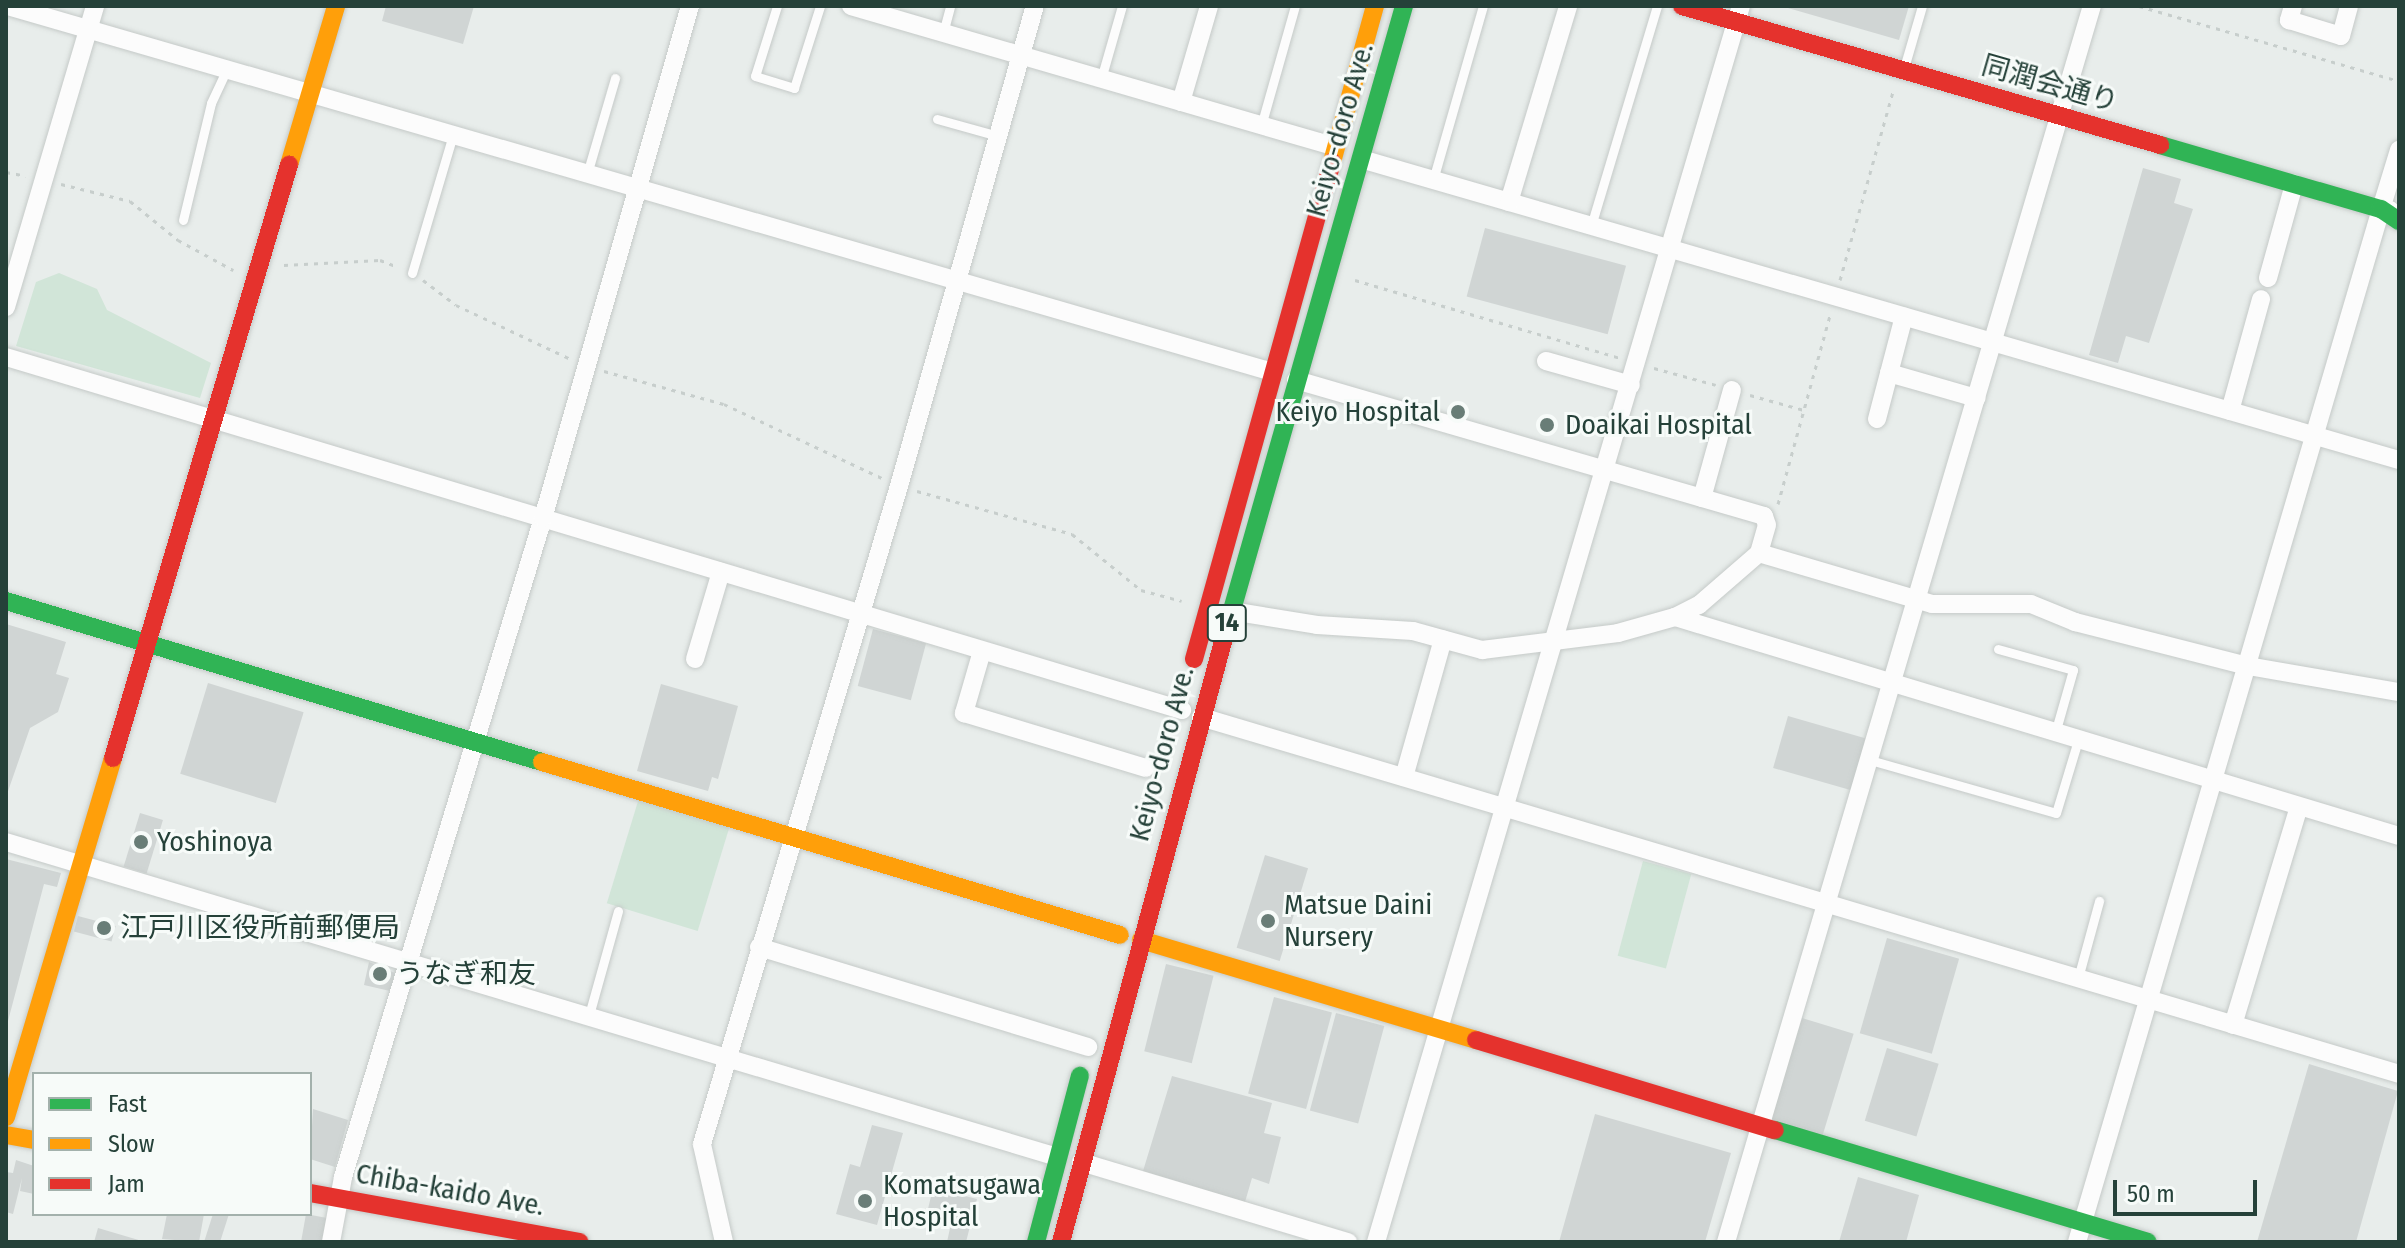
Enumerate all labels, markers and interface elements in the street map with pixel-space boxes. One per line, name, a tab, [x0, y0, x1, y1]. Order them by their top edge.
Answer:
street label: Keiyo-doro Ave.	[1299, 39, 1381, 221]
street label: 同潤会通り	[1978, 49, 2122, 119]
place label: Keiyo Hospital	[1276, 395, 1440, 429]
marker: Keiyo Hospital	[1447, 401, 1469, 423]
place label: Doaikai Hospital	[1565, 408, 1752, 442]
marker: Doaikai Hospital	[1536, 414, 1558, 436]
road number: 14	[1205, 601, 1249, 645]
street label: Keiyo-doro Ave.	[1123, 663, 1201, 845]
place label: Yoshinoya	[157, 825, 273, 859]
marker: Yoshinoya	[132, 833, 150, 851]
place label: Matsue Daini Nursery	[1284, 888, 1432, 954]
place label: 江戸川区役所前郵便局	[120, 911, 400, 945]
marker: Matsue Daini Nursery	[1259, 912, 1277, 930]
marker: 江戸川区役所前郵便局	[95, 919, 113, 937]
place label: うなぎ和友	[396, 957, 536, 991]
marker: うなぎ和友	[371, 965, 389, 983]
legend	[32, 1072, 312, 1216]
text: Fast	[108, 1090, 147, 1118]
text: Slow	[108, 1130, 154, 1158]
street label: Chiba-kaido Ave.	[353, 1157, 547, 1223]
scale bar	[2117, 1164, 2261, 1214]
place label: Komatsugawa Hospital	[883, 1168, 1041, 1234]
text: Jam	[108, 1170, 145, 1198]
text: 50 m	[2127, 1180, 2175, 1208]
marker: Komatsugawa Hospital	[854, 1190, 876, 1212]

